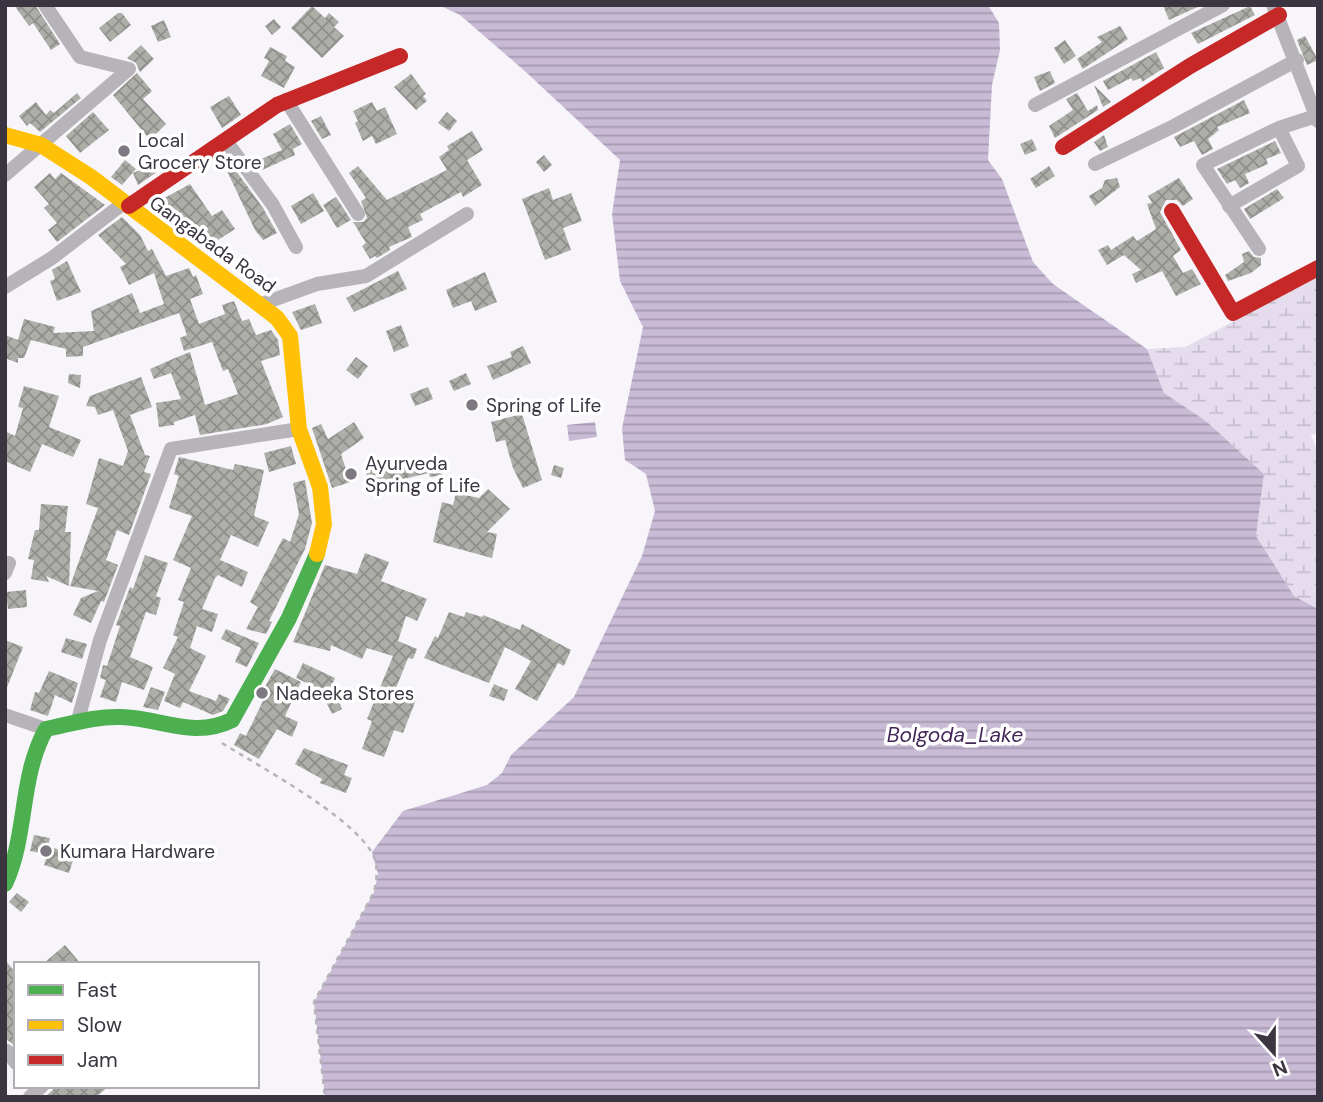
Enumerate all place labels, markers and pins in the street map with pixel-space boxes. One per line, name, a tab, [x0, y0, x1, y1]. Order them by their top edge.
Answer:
place label: Local Grocery Store	[138, 128, 262, 175]
marker: Local Grocery Store	[116, 143, 132, 159]
place label: Spring of Life	[486, 393, 601, 418]
marker: Spring of Life	[464, 397, 480, 413]
place label: Ayurveda Spring of Life	[365, 451, 480, 498]
marker: Ayurveda Spring of Life	[343, 466, 359, 482]
place label: Nadeeka Stores	[276, 681, 414, 706]
marker: Nadeeka Stores	[254, 685, 270, 701]
place label: Kumara Hardware	[60, 839, 215, 864]
marker: Kumara Hardware	[38, 843, 54, 859]

